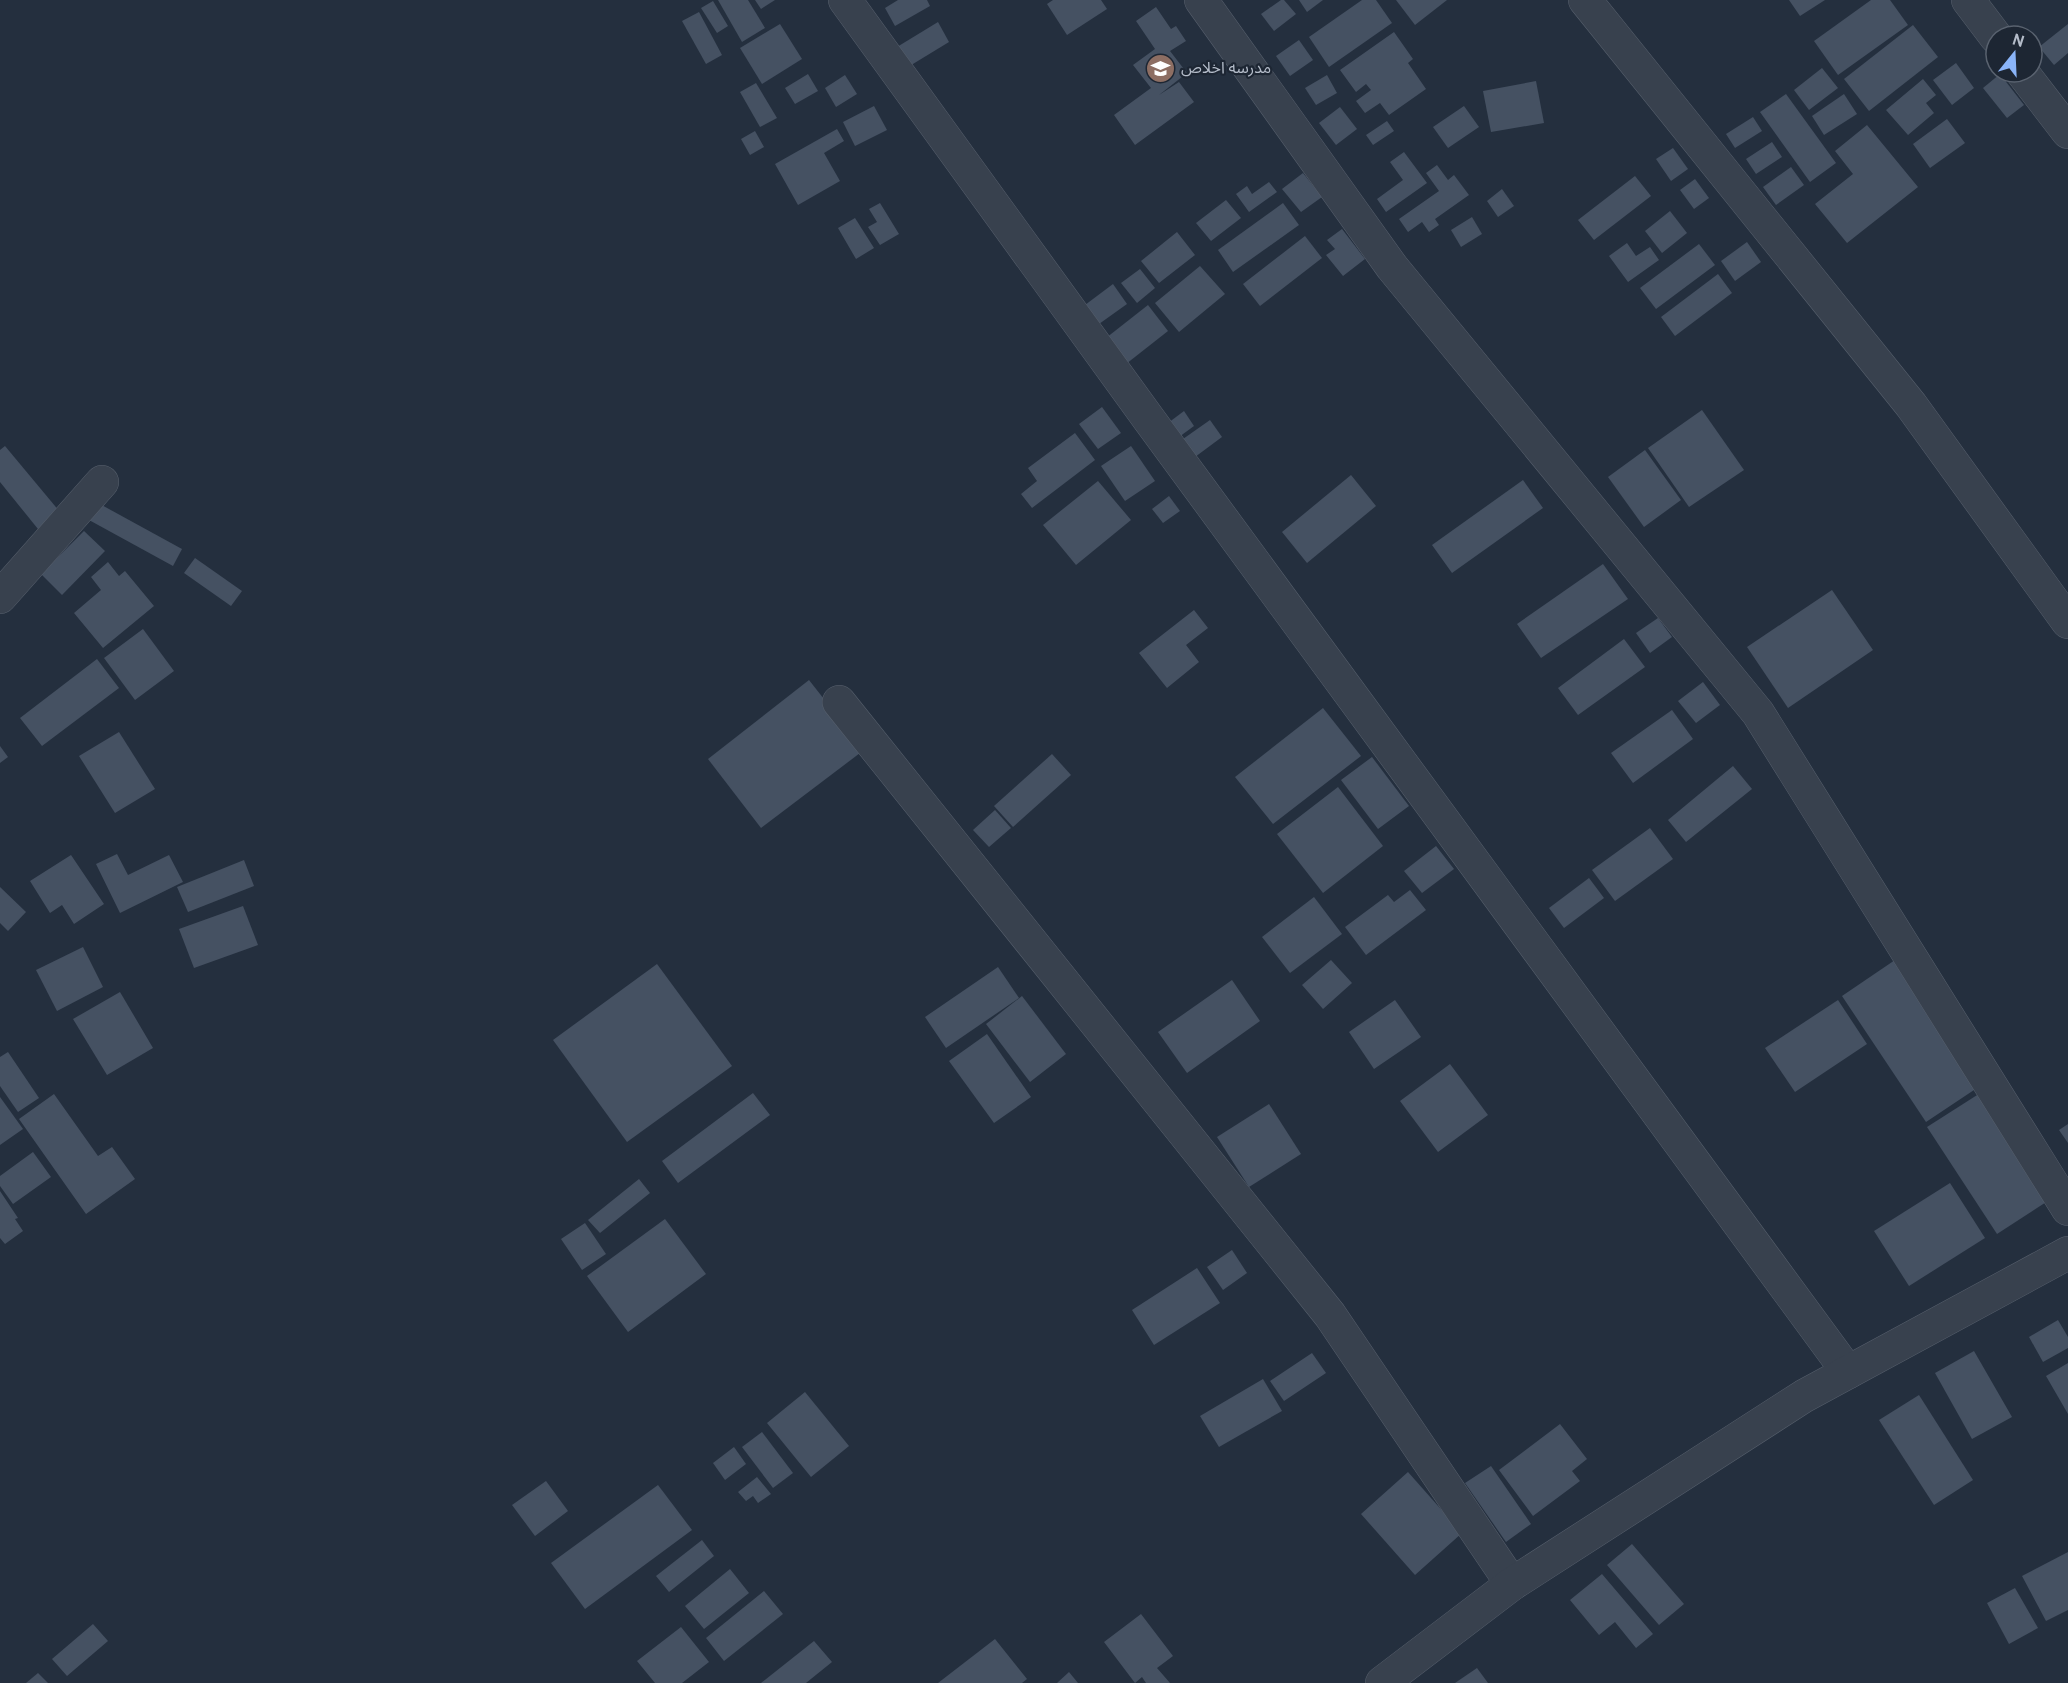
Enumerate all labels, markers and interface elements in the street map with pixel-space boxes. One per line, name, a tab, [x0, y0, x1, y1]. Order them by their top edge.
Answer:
north arrow	[1984, 24, 2044, 84]
text: N	[2009, 30, 2027, 53]
school or university icon: مدرسه اخلاص	[1144, 53, 1176, 85]
place label: مدرسه اخلاص	[1181, 59, 1271, 79]

